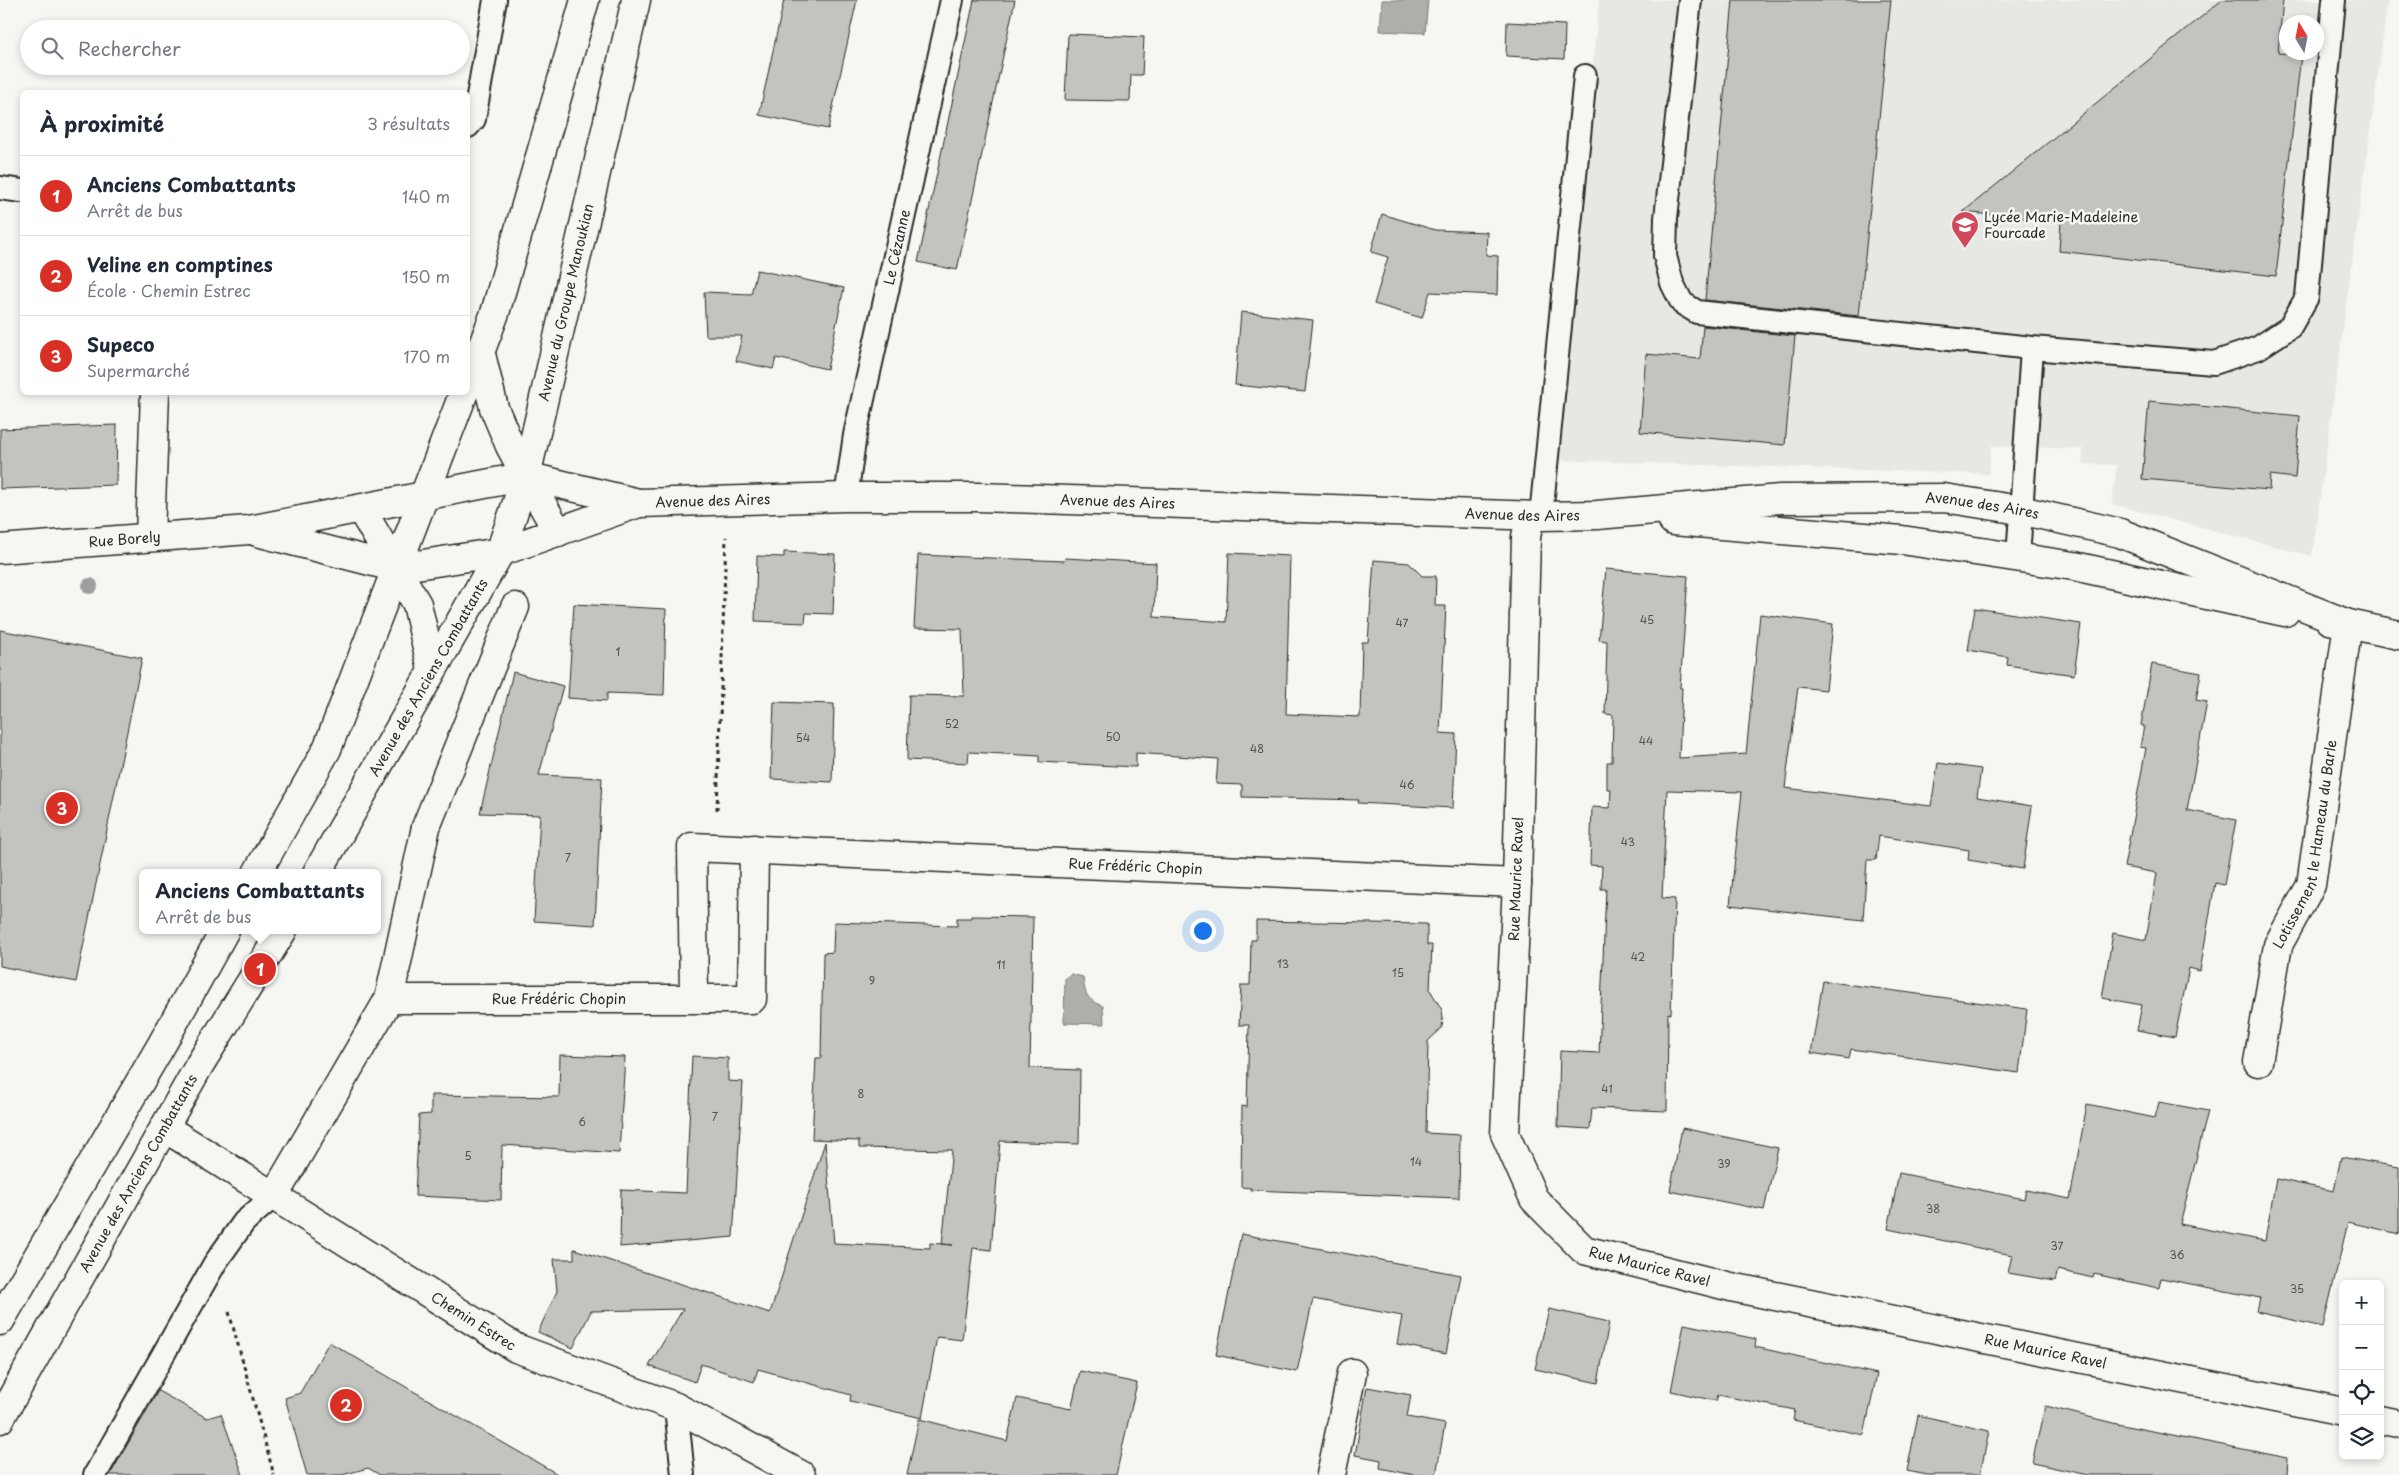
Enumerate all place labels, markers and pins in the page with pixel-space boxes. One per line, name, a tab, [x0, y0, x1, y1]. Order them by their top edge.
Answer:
place label: Lycée Marie-Madeleine Fourcade	[1984, 206, 2139, 243]
school or university icon: Lycée Marie-Madeleine Fourcade	[1950, 210, 1980, 249]
pin: 3	[46, 789, 78, 827]
pin: 1	[244, 950, 276, 988]
pin: 2	[330, 1386, 362, 1424]

